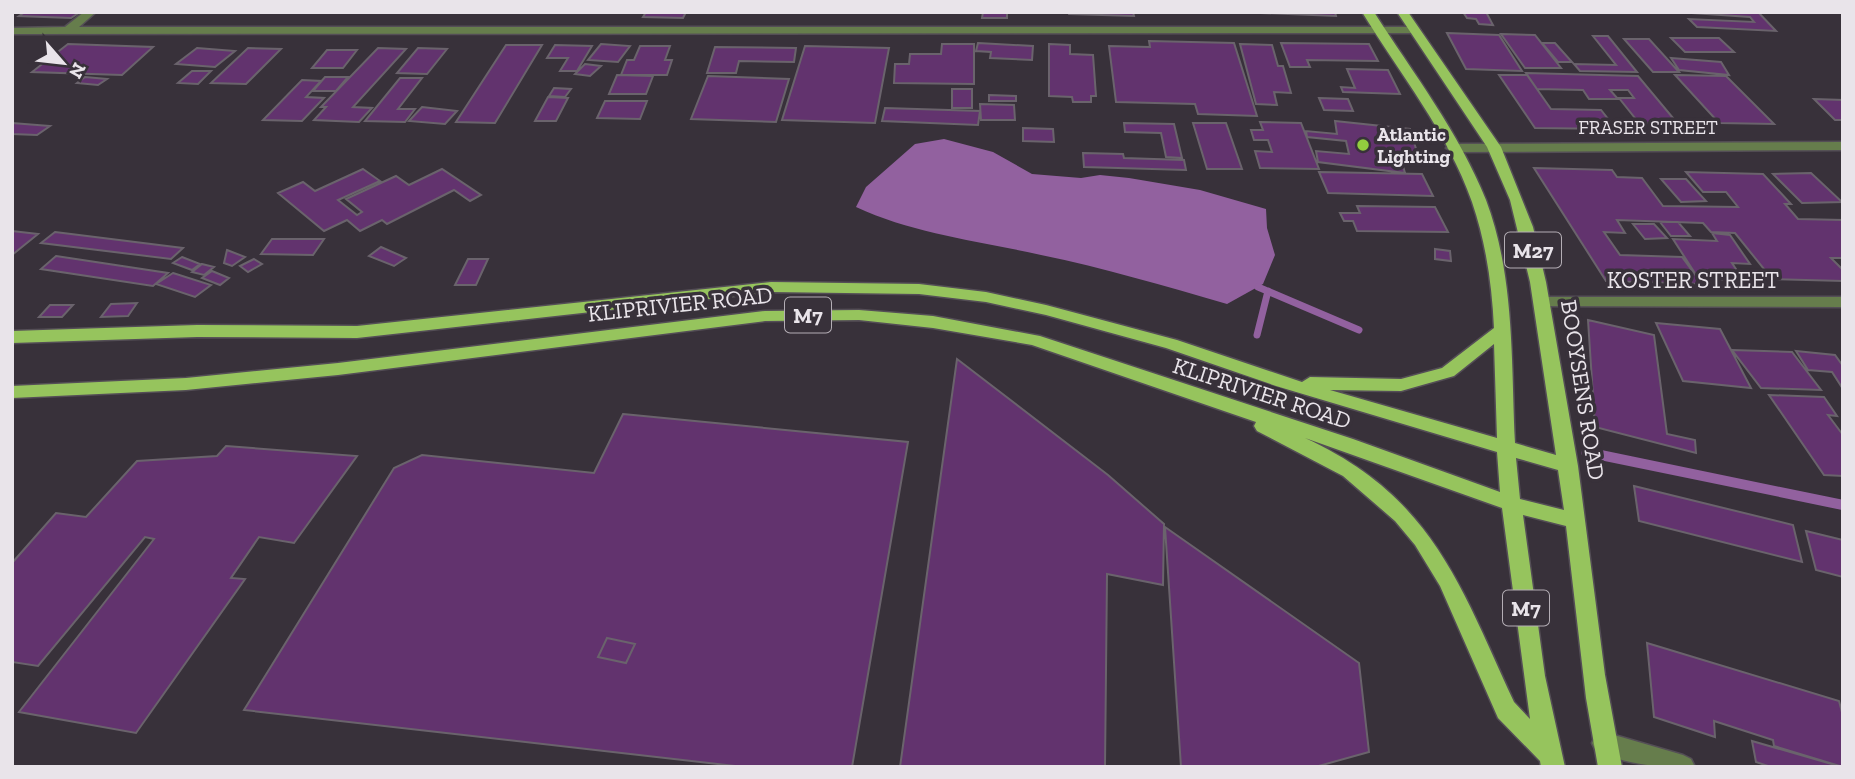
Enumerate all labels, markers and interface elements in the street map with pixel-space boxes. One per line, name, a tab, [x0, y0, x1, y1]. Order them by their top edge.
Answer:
north arrow	[28, 28, 98, 98]
text: N	[64, 59, 91, 83]
street label: FRASER STREET	[1578, 116, 1718, 139]
place label: Atlantic Lighting	[1377, 123, 1451, 168]
marker: Atlantic Lighting	[1355, 137, 1371, 153]
road number: M27	[1505, 232, 1561, 268]
street label: KOSTER STREET	[1607, 266, 1779, 294]
street label: KLIPRIVIER ROAD	[586, 280, 774, 328]
road number: M7	[785, 298, 831, 332]
street label: BOOYSENS ROAD	[1555, 298, 1611, 482]
street label: KLIPRIVIER ROAD	[1169, 351, 1355, 435]
road number: M7	[1503, 590, 1549, 626]

